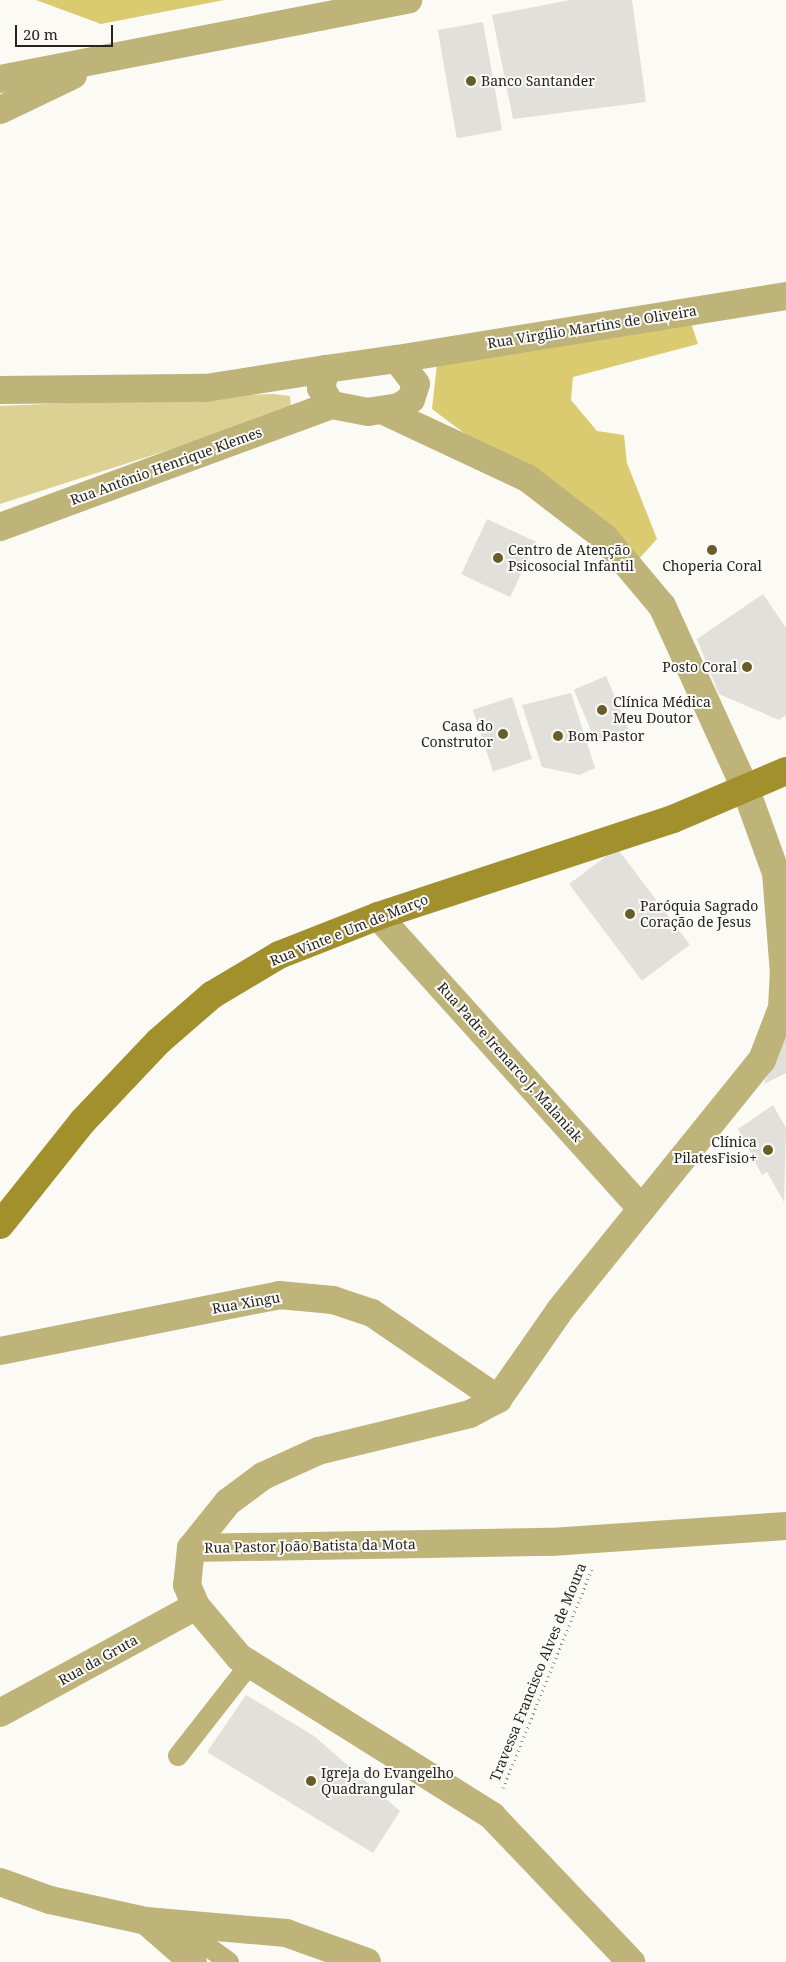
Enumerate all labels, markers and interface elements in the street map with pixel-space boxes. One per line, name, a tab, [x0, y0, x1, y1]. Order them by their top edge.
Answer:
scale bar	[18, 15, 115, 47]
text: 20 m	[23, 24, 58, 44]
place label: Banco Santander	[481, 73, 595, 89]
marker: Banco Santander	[465, 75, 477, 87]
street label: Rua Virgílio Martins de Oliveira	[486, 302, 698, 352]
street label: Rua Antônio Henrique Klemes	[68, 423, 264, 509]
place label: Centro de Atenção Psicosocial Infantil	[508, 542, 634, 574]
marker: Choperia Coral	[706, 544, 718, 556]
marker: Centro de Atenção Psicosocial Infantil	[492, 552, 504, 564]
place label: Choperia Coral	[662, 558, 762, 574]
place label: Posto Coral	[662, 659, 737, 675]
marker: Posto Coral	[741, 661, 753, 673]
place label: Clínica Médica Meu Doutor	[613, 694, 711, 726]
marker: Clínica Médica Meu Doutor	[595, 703, 609, 717]
place label: Casa do Construtor	[421, 718, 493, 750]
marker: Casa do Construtor	[497, 728, 509, 740]
place label: Bom Pastor	[568, 728, 644, 744]
marker: Bom Pastor	[552, 730, 564, 742]
street label: Rua Vinte e Um de Março	[268, 891, 430, 969]
place label: Paróquia Sagrado Coração de Jesus	[640, 898, 758, 930]
marker: Paróquia Sagrado Coração de Jesus	[624, 908, 636, 920]
street label: Rua Padre Irenarco J. Malaniak	[434, 979, 586, 1145]
place label: Clínica PilatesFisio+	[674, 1134, 757, 1166]
marker: Clínica PilatesFisio+	[761, 1143, 775, 1157]
street label: Rua Xingu	[211, 1289, 281, 1317]
street label: Rua Pastor João Batista da Mota	[204, 1536, 416, 1556]
street label: Travessa Francisco Alves de Moura	[486, 1560, 590, 1784]
street label: Rua da Gruta	[55, 1631, 141, 1689]
place label: Igreja do Evangelho Quadrangular	[321, 1765, 454, 1798]
marker: Igreja do Evangelho Quadrangular	[305, 1775, 317, 1787]

